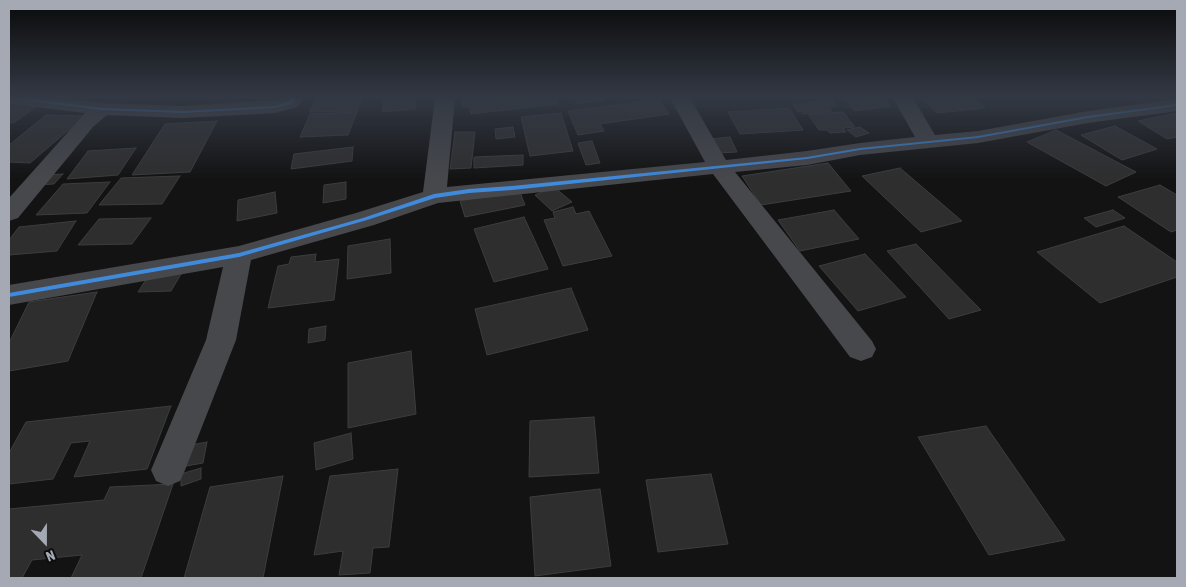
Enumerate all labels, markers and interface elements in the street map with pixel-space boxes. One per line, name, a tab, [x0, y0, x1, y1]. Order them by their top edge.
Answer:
north arrow	[20, 517, 70, 567]
text: N	[44, 547, 57, 565]

